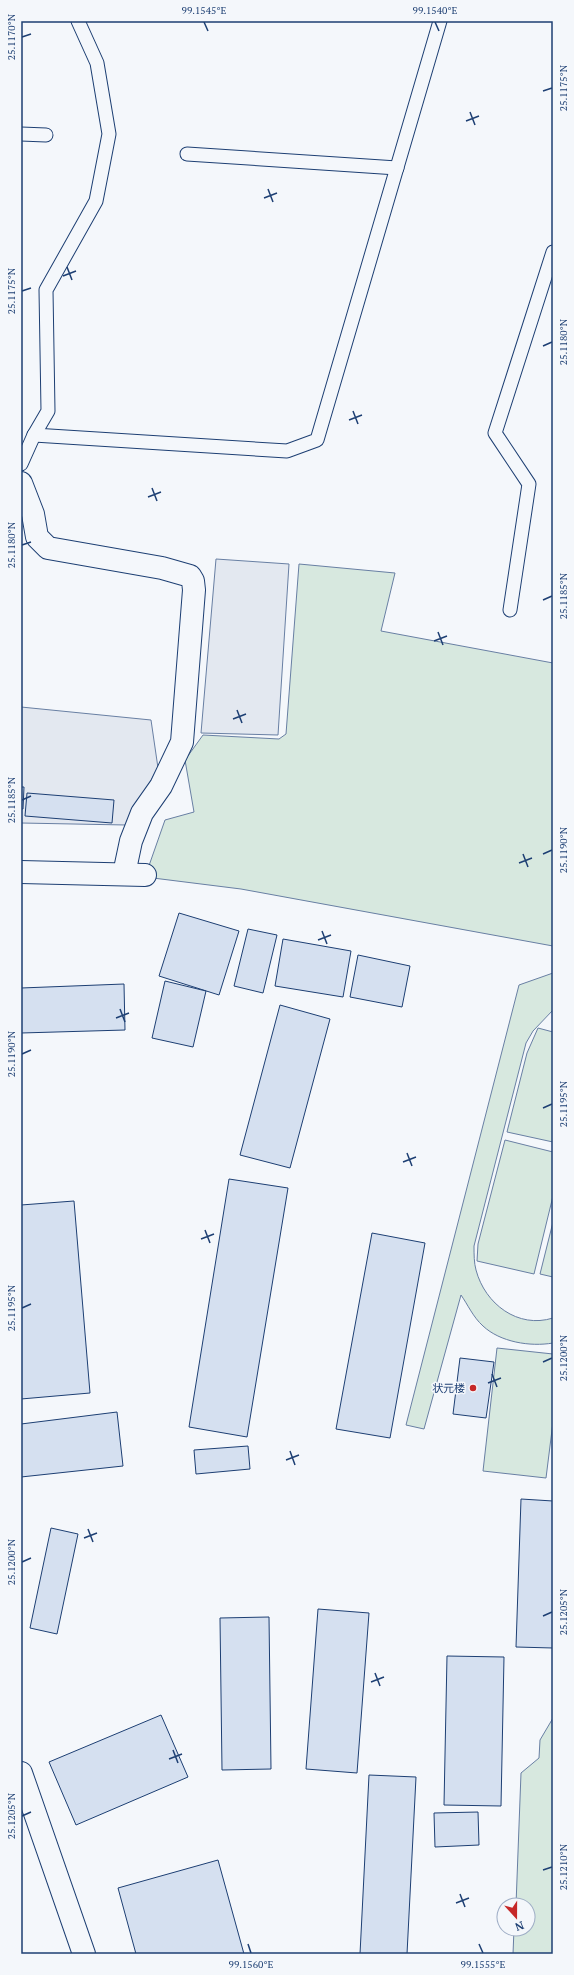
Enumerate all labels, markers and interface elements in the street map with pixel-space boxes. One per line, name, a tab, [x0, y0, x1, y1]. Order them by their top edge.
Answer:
text: 99.1545°E	[182, 4, 227, 17]
text: 99.1540°E	[413, 4, 458, 17]
text: 25.1170°N	[5, 13, 18, 60]
text: 25.1175°N	[557, 64, 570, 111]
text: 25.1175°N	[5, 267, 18, 314]
text: 25.1180°N	[557, 318, 570, 365]
text: 25.1180°N	[5, 521, 18, 568]
text: 25.1185°N	[557, 572, 570, 619]
text: 25.1185°N	[5, 776, 18, 823]
text: 25.1190°N	[557, 826, 570, 873]
text: 25.1190°N	[5, 1030, 18, 1077]
text: 25.1195°N	[557, 1080, 570, 1127]
text: 25.1195°N	[5, 1284, 18, 1331]
text: 25.1200°N	[557, 1334, 570, 1381]
place label: 状元楼	[432, 1381, 465, 1395]
marker: 状元楼	[468, 1383, 478, 1393]
text: 25.1200°N	[5, 1538, 18, 1585]
text: 25.1205°N	[557, 1588, 570, 1635]
text: 25.1205°N	[5, 1792, 18, 1839]
text: 25.1210°N	[557, 1843, 570, 1890]
north arrow	[496, 1897, 536, 1937]
text: N	[513, 1918, 526, 1935]
text: 99.1560°E	[229, 1958, 274, 1971]
text: 99.1555°E	[461, 1958, 506, 1971]

